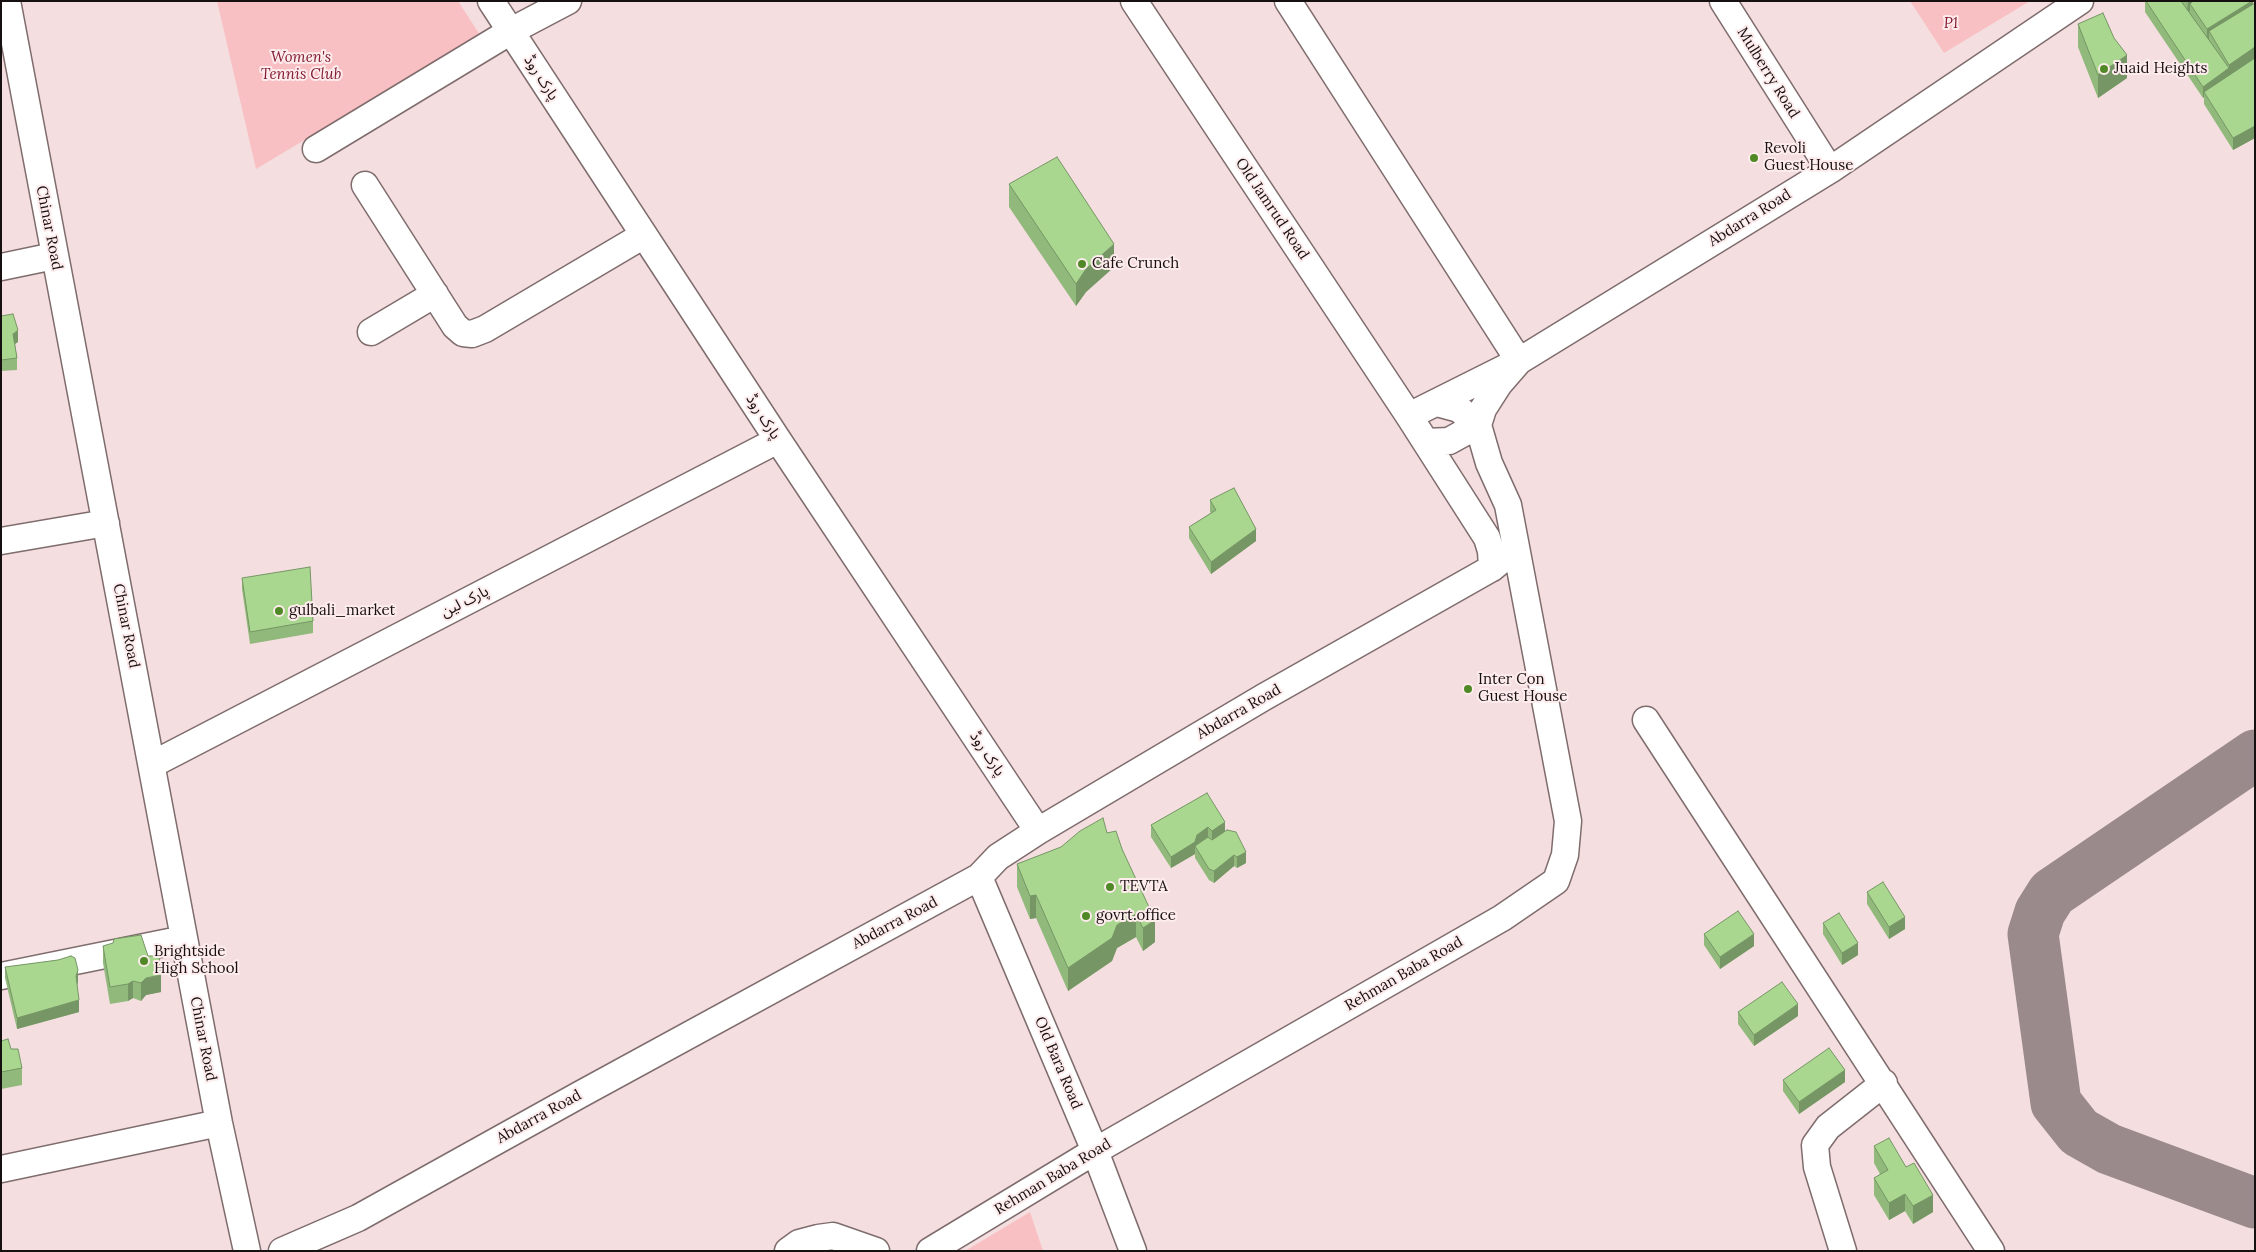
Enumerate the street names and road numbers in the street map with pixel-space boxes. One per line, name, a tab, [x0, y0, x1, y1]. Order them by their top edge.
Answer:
street label: Mulberry Road	[1733, 24, 1803, 122]
street label: پارک روڈ	[520, 52, 562, 104]
street label: Old Jamrud Road	[1231, 155, 1313, 263]
street label: Chinar Road	[32, 184, 66, 272]
street label: Abdarra Road	[1705, 185, 1795, 251]
street label: پارک روڈ	[742, 391, 784, 443]
street label: Chinar Road	[109, 582, 143, 670]
street label: پارک لین	[438, 582, 492, 622]
street label: Abdarra Road	[1194, 681, 1284, 743]
street label: پارک روڈ	[965, 728, 1009, 780]
street label: Abdarra Road	[849, 893, 941, 953]
street label: Rehman Baba Road	[1342, 933, 1466, 1015]
street label: Chinar Road	[186, 995, 220, 1083]
street label: Old Bara Road	[1030, 1014, 1086, 1112]
street label: Abdarra Road	[493, 1086, 585, 1148]
street label: Rehman Baba Road	[991, 1135, 1115, 1219]

